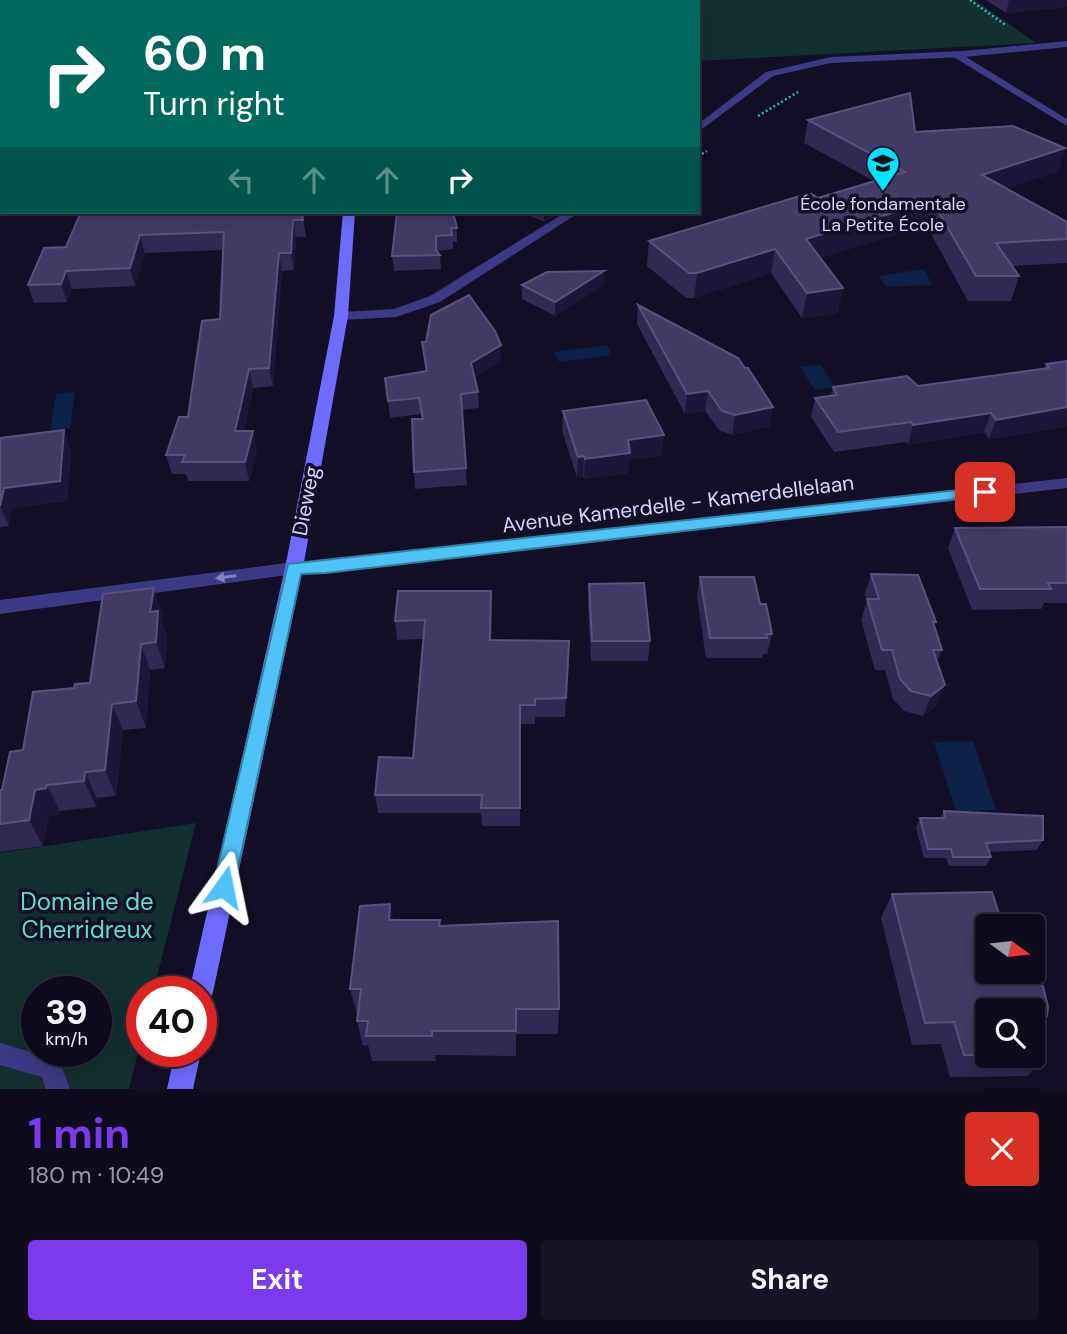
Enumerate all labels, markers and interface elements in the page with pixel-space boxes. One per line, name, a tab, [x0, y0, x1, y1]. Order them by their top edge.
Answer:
text: 60 m	[143, 21, 266, 85]
icon: right	[28, 28, 119, 119]
text: Turn right	[143, 83, 285, 125]
school or university icon: École fondamentale La Petite École	[864, 144, 902, 193]
icon: left	[222, 161, 260, 199]
icon: ahead	[295, 161, 333, 199]
icon: ahead	[368, 161, 406, 199]
icon: right	[441, 161, 479, 199]
place label: École fondamentale La Petite École	[800, 192, 966, 237]
pin	[955, 462, 1015, 522]
street label: Dieweg	[286, 464, 326, 538]
street label: Avenue Kamerdelle - Kamerdellelaan	[500, 469, 856, 539]
icon: arrive	[966, 473, 1004, 511]
one-way arrow	[215, 572, 237, 583]
position arrow	[187, 850, 261, 924]
park label: Domaine de Cherridreux	[20, 886, 154, 945]
north arrow	[975, 914, 1045, 984]
map controls	[975, 914, 1045, 1068]
speed limit sign: 40	[126, 976, 217, 1067]
text: 39	[45, 989, 88, 1035]
button: search	[975, 998, 1045, 1068]
text: km/h	[45, 1027, 88, 1051]
text: 1 min	[28, 1106, 130, 1161]
button: close	[965, 1112, 1039, 1186]
text: 180 m · 10:49	[28, 1160, 164, 1190]
button: Exit	[28, 1240, 527, 1320]
button: Share	[541, 1240, 1039, 1320]

